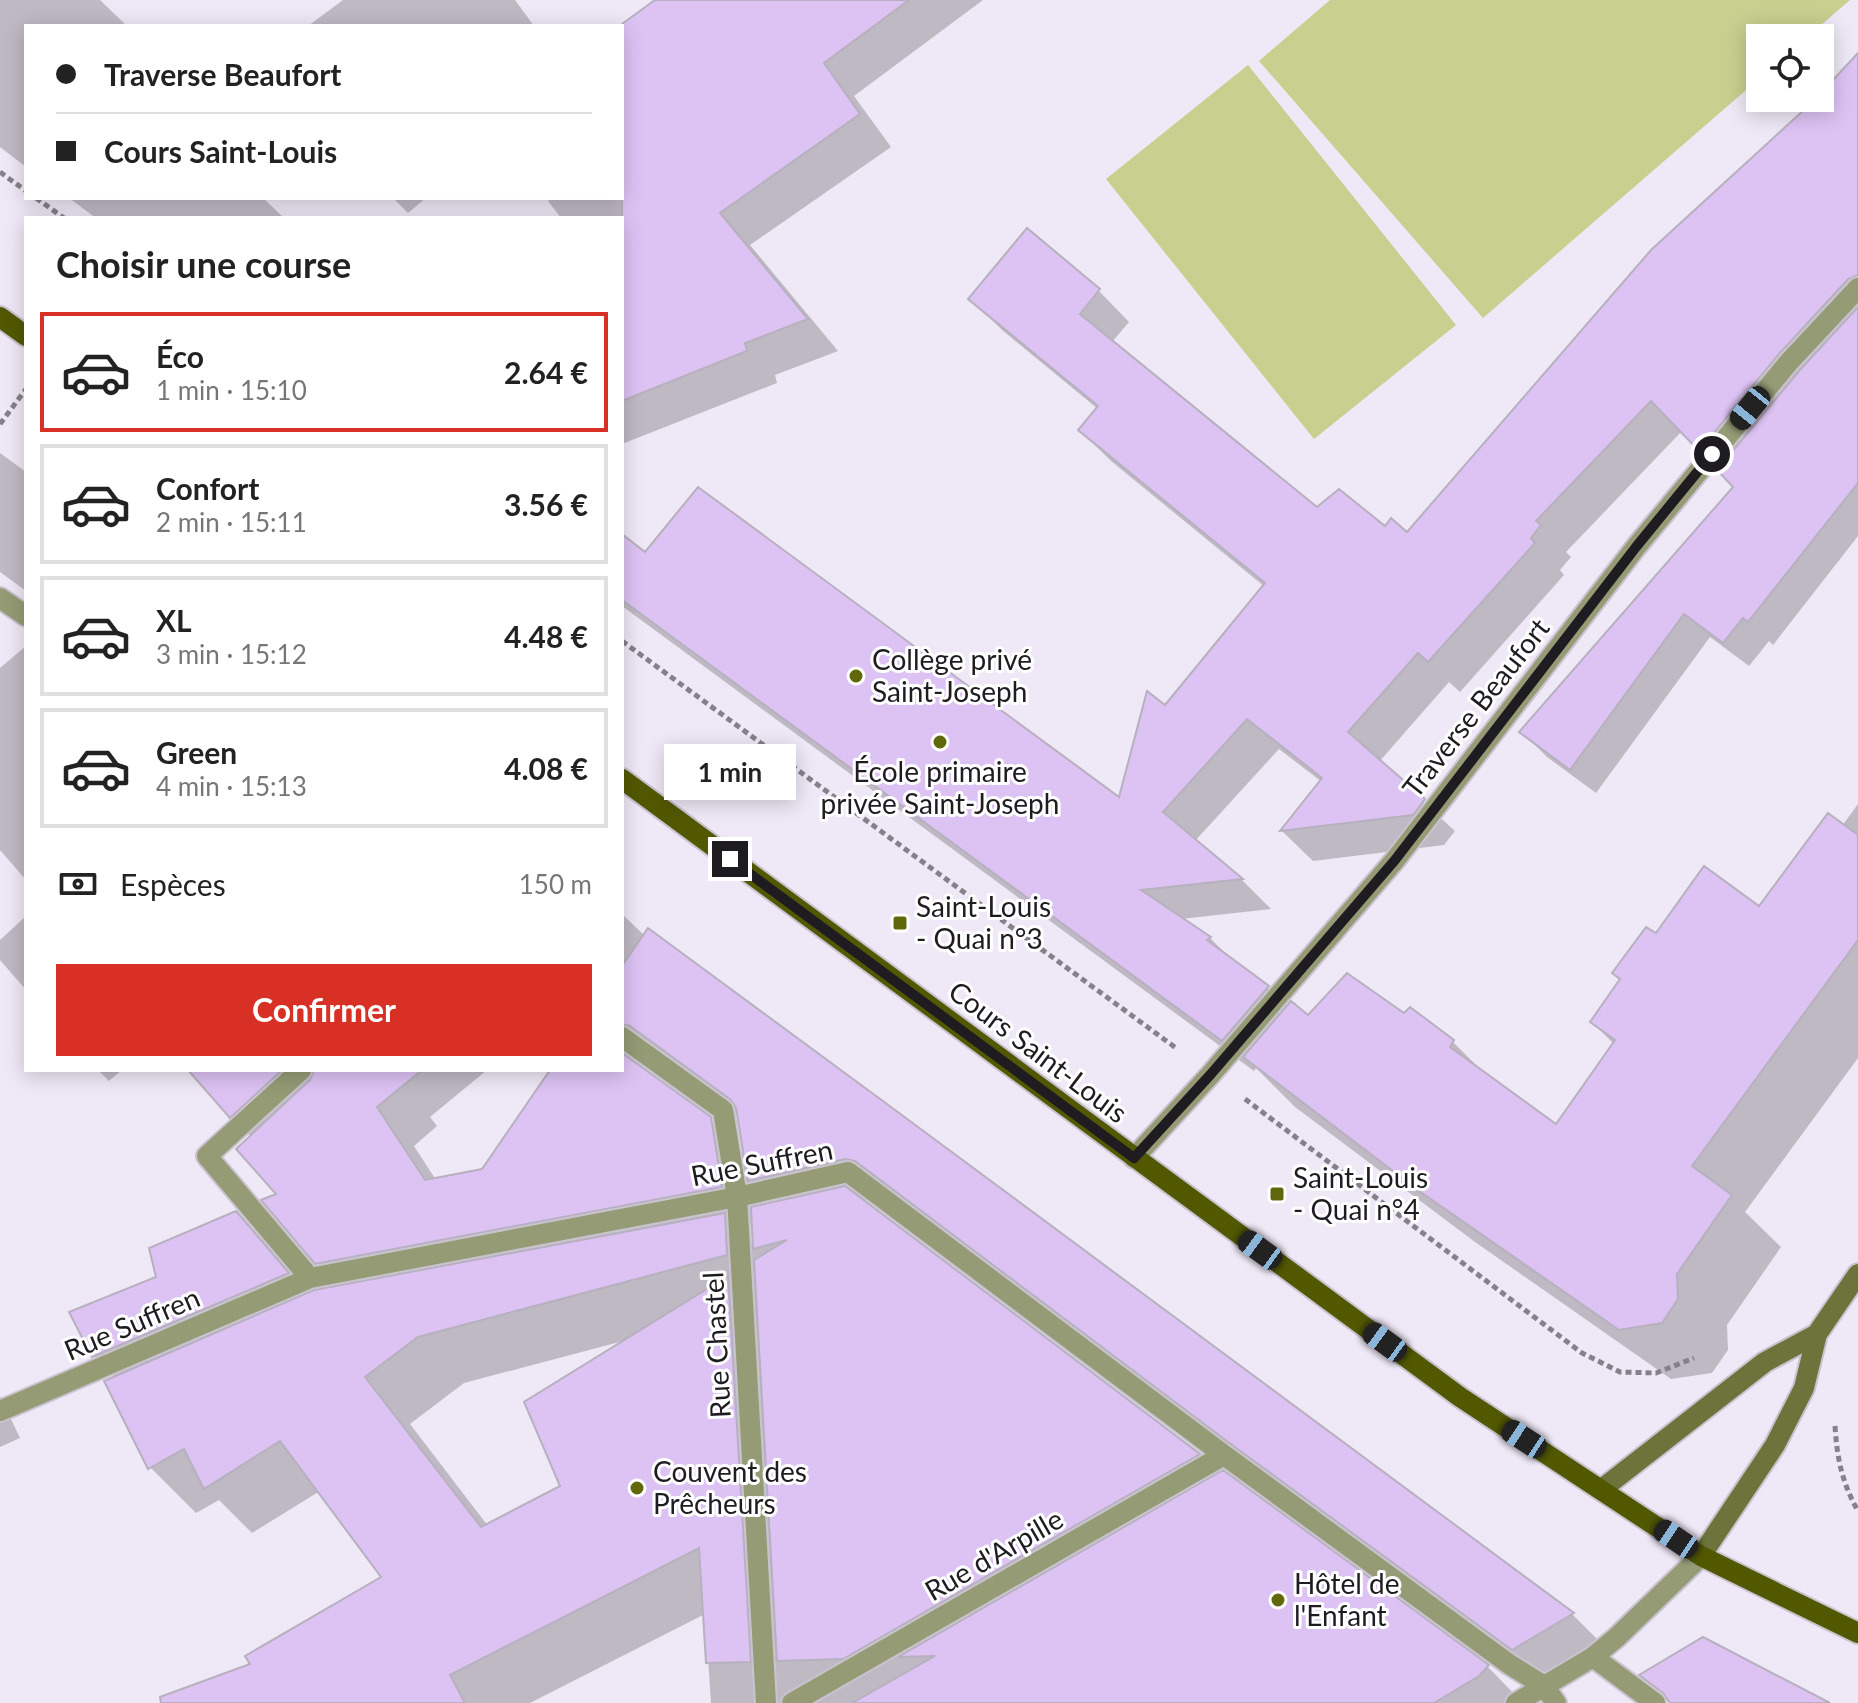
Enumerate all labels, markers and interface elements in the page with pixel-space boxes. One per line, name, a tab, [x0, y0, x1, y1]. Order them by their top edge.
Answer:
map controls	[1746, 24, 1834, 112]
button: locate	[1746, 24, 1834, 112]
text: Traverse Beaufort	[104, 56, 342, 92]
text: Cours Saint-Louis	[104, 133, 337, 169]
text: Choisir une course	[56, 242, 351, 286]
icon: car	[60, 336, 132, 408]
text: Éco	[156, 338, 204, 374]
text: 2.64 €	[504, 354, 588, 390]
text: 1 min · 15:10	[156, 374, 307, 406]
car	[1726, 382, 1774, 434]
route start	[1694, 436, 1730, 472]
icon: car	[60, 468, 132, 540]
text: Confort	[156, 470, 259, 506]
text: 3.56 €	[504, 486, 588, 522]
text: 2 min · 15:11	[156, 506, 307, 538]
icon: car	[60, 600, 132, 672]
text: XL	[156, 602, 192, 638]
street label: Traverse Beaufort	[1395, 611, 1556, 804]
text: 4.48 €	[504, 618, 588, 654]
text: 3 min · 15:12	[156, 638, 307, 670]
place label: Collège privé Saint-Joseph	[872, 642, 1032, 708]
marker: Collège privé Saint-Joseph	[847, 667, 865, 685]
icon: car	[60, 732, 132, 804]
marker: École primaire privée Saint-Joseph	[931, 733, 949, 751]
text: Green	[156, 734, 237, 770]
callout: 1 min	[664, 743, 796, 799]
text: 4.08 €	[504, 750, 588, 786]
place label: École primaire privée Saint-Joseph	[821, 754, 1059, 820]
text: 1 min	[698, 756, 762, 788]
text: 4 min · 15:13	[156, 770, 307, 802]
route end	[712, 841, 748, 877]
icon: cash	[56, 862, 100, 906]
text: Espèces	[120, 866, 226, 902]
text: 150 m	[519, 868, 592, 900]
place label: Saint-Louis - Quai n°3	[916, 889, 1051, 955]
marker: Saint-Louis - Quai n°3	[891, 914, 909, 932]
button: Confirmer	[56, 964, 592, 1056]
street label: Cours Saint-Louis	[943, 973, 1134, 1129]
street label: Rue Suffren	[688, 1132, 836, 1192]
place label: Saint-Louis - Quai n°4	[1293, 1160, 1428, 1226]
marker: Saint-Louis - Quai n°4	[1268, 1185, 1286, 1203]
car	[1234, 1226, 1286, 1274]
street label: Rue Chastel	[695, 1271, 737, 1419]
street label: Rue Suffren	[59, 1279, 204, 1367]
car	[1359, 1318, 1411, 1366]
car	[1497, 1416, 1551, 1462]
place label: Couvent des Prêcheurs	[653, 1454, 807, 1520]
marker: Couvent des Prêcheurs	[628, 1479, 646, 1497]
street label: Rue d'Arpille	[918, 1501, 1069, 1607]
car	[1649, 1516, 1703, 1562]
place label: Hôtel de l'Enfant	[1294, 1566, 1400, 1632]
marker: Hôtel de l'Enfant	[1269, 1591, 1287, 1609]

